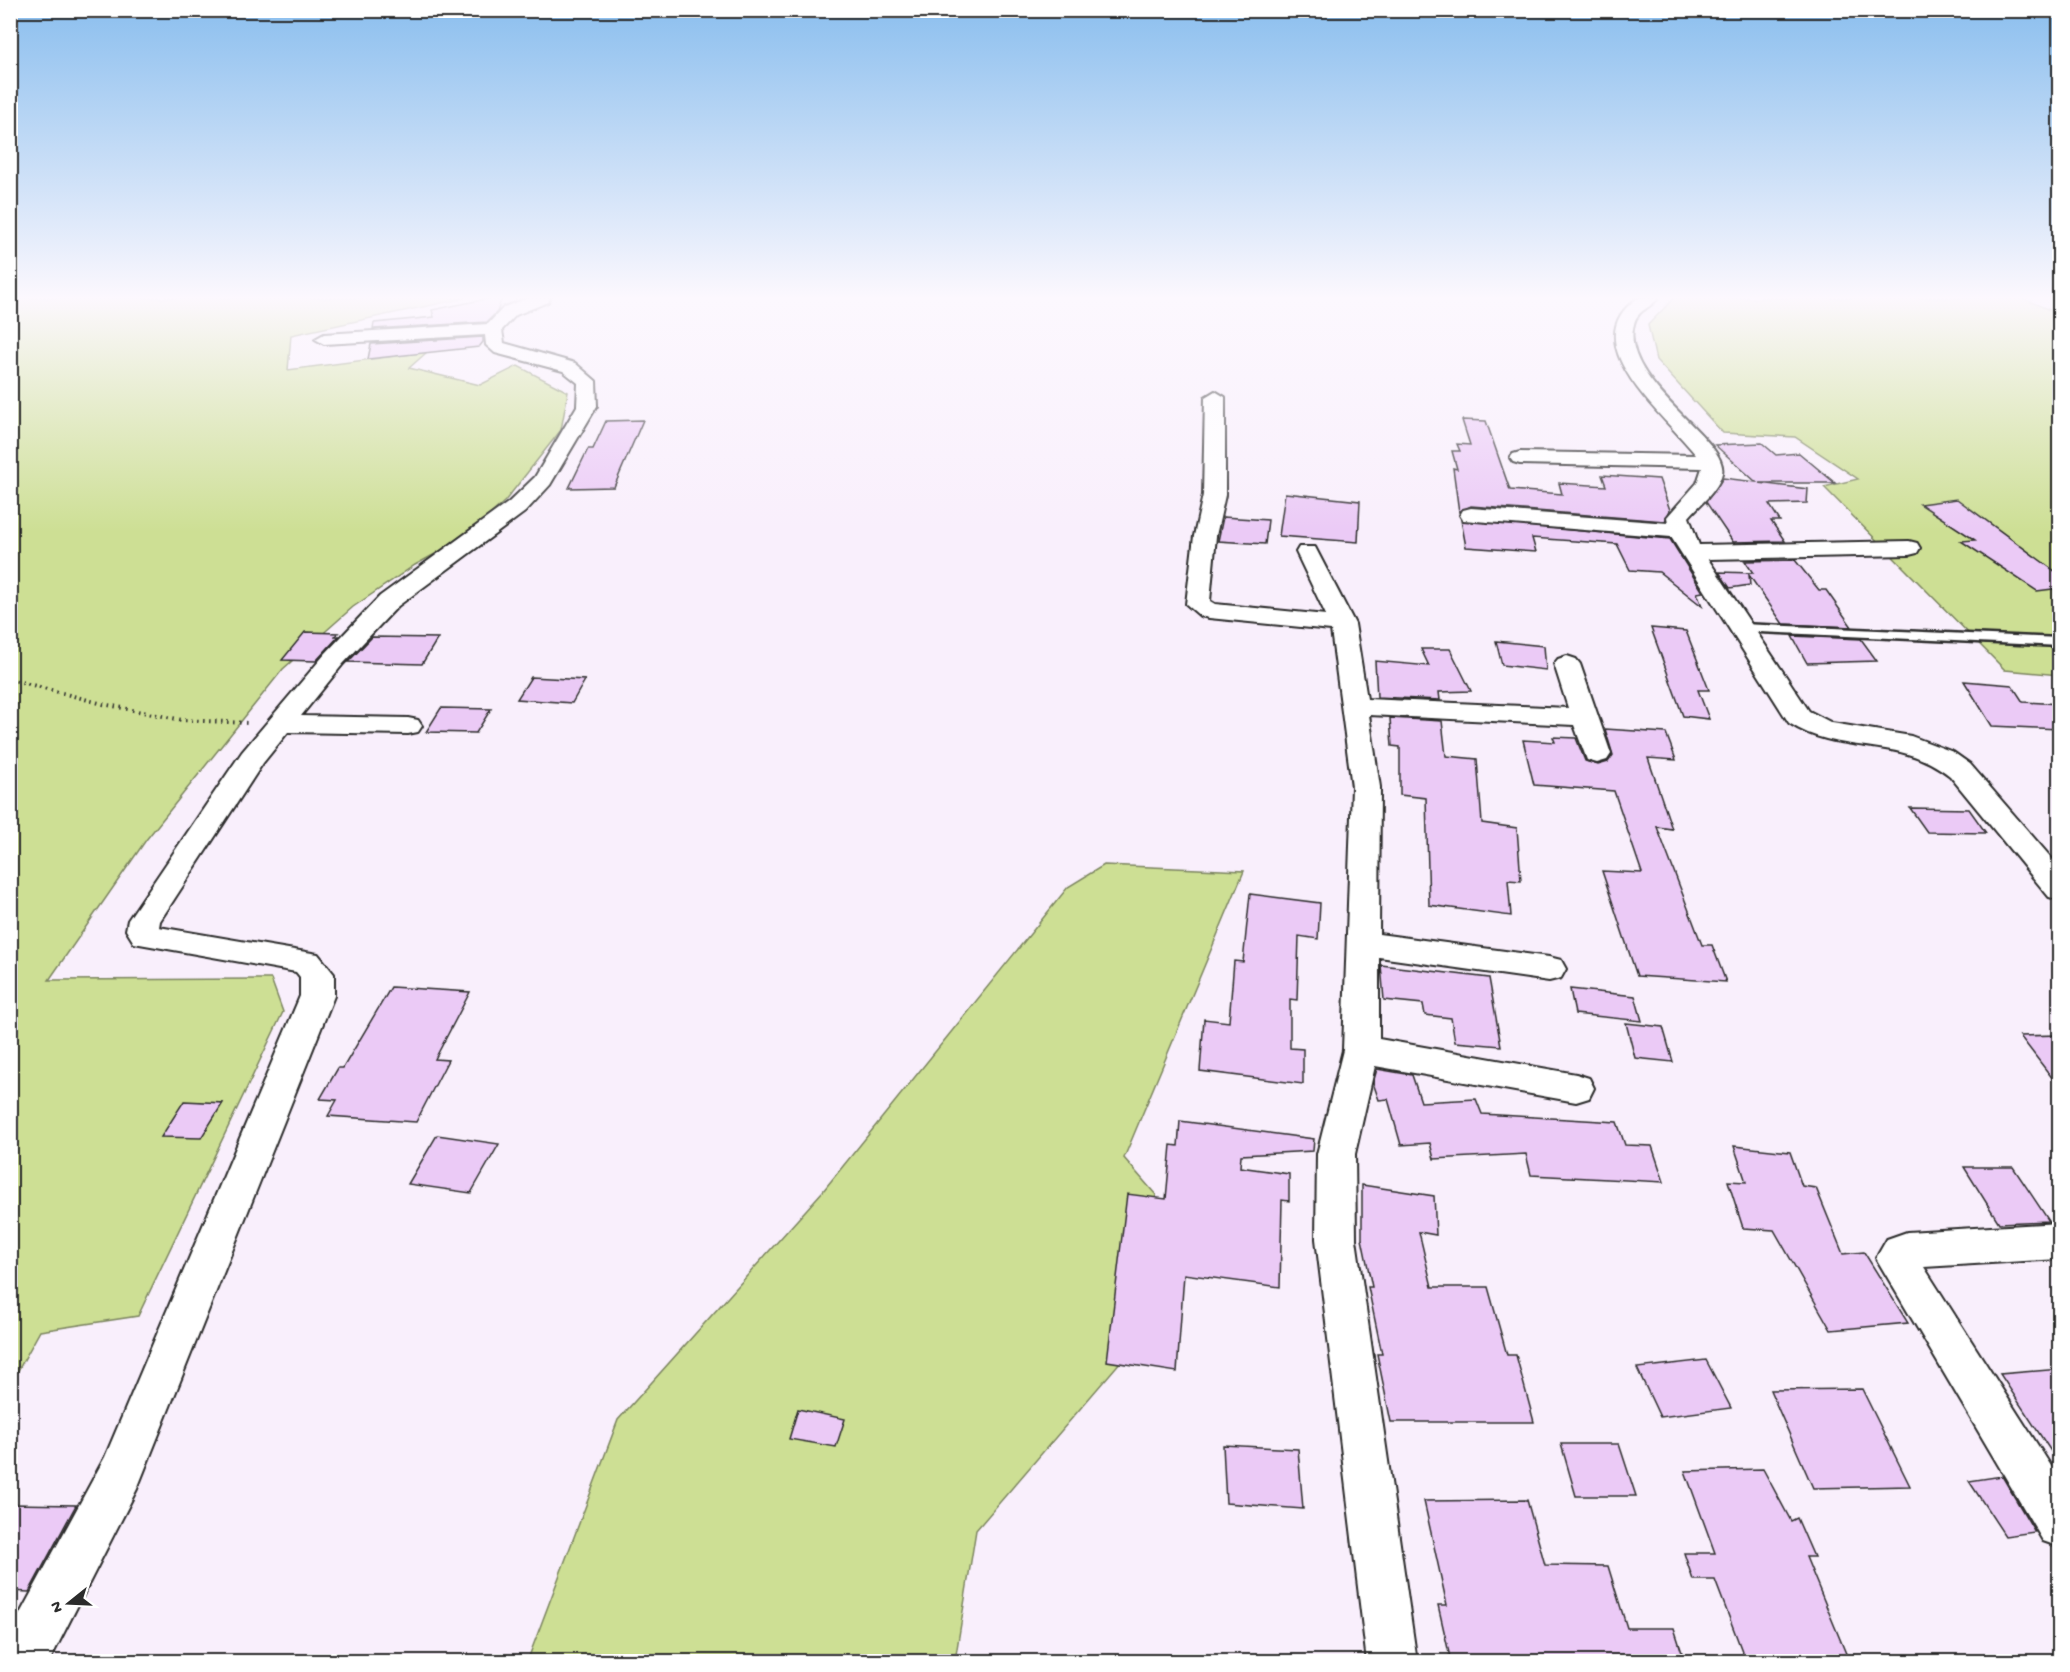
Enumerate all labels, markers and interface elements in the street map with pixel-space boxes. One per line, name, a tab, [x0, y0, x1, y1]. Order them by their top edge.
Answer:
north arrow	[39, 1573, 99, 1633]
text: N	[47, 1598, 69, 1614]

